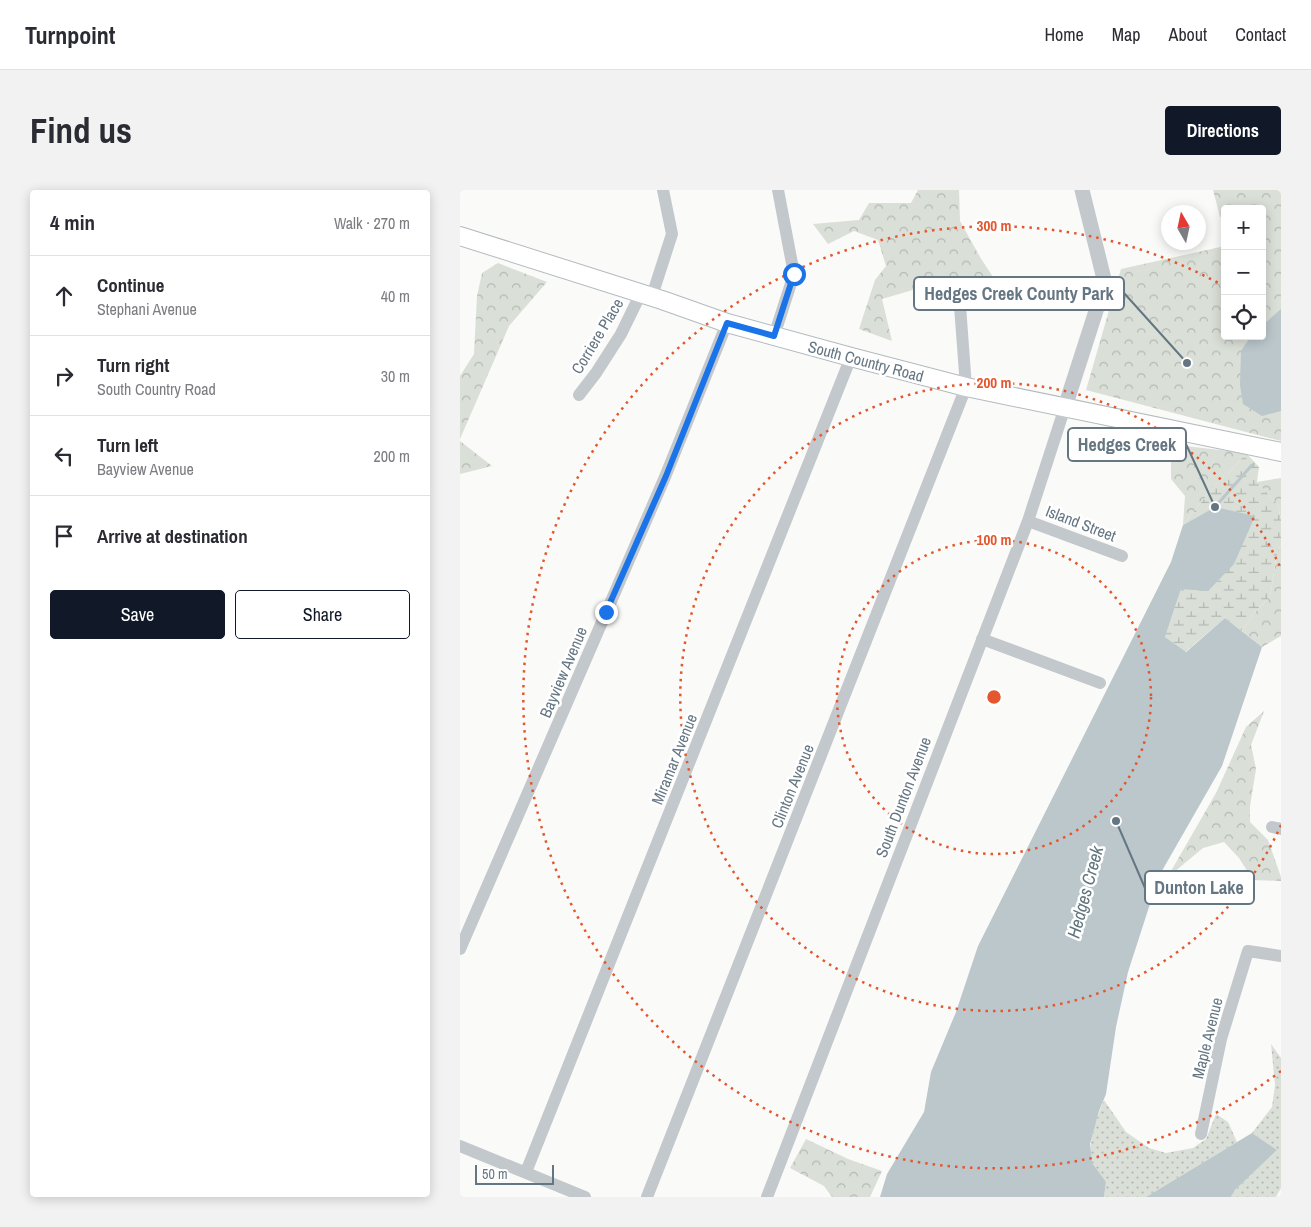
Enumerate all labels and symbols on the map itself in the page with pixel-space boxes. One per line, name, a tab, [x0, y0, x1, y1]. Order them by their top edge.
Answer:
north arrow	[1161, 205, 1206, 250]
text: 300 m	[977, 215, 1011, 236]
route start	[783, 263, 806, 286]
callout: Hedges Creek County Park	[914, 277, 1124, 310]
text: Hedges Creek County Park	[924, 281, 1115, 306]
street label: Corriere Place	[566, 294, 628, 378]
street label: South Country Road	[806, 335, 926, 387]
text: 200 m	[977, 372, 1011, 393]
callout: Hedges Creek	[1068, 428, 1186, 461]
text: Hedges Creek	[1078, 432, 1177, 457]
street label: Island Street	[1043, 500, 1120, 547]
text: 100 m	[977, 529, 1011, 550]
route end	[595, 601, 618, 624]
street label: Bayview Avenue	[534, 623, 592, 721]
centre of rings	[985, 688, 1003, 706]
street label: Miramar Avenue	[646, 710, 702, 808]
street label: South Dunton Avenue	[870, 734, 936, 860]
street label: Clinton Avenue	[765, 741, 819, 831]
water label: Hedges Creek	[1061, 843, 1109, 941]
callout: Dunton Lake	[1145, 871, 1254, 904]
text: Dunton Lake	[1154, 875, 1244, 900]
street label: Maple Avenue	[1186, 995, 1228, 1081]
scale bar	[475, 1162, 554, 1185]

